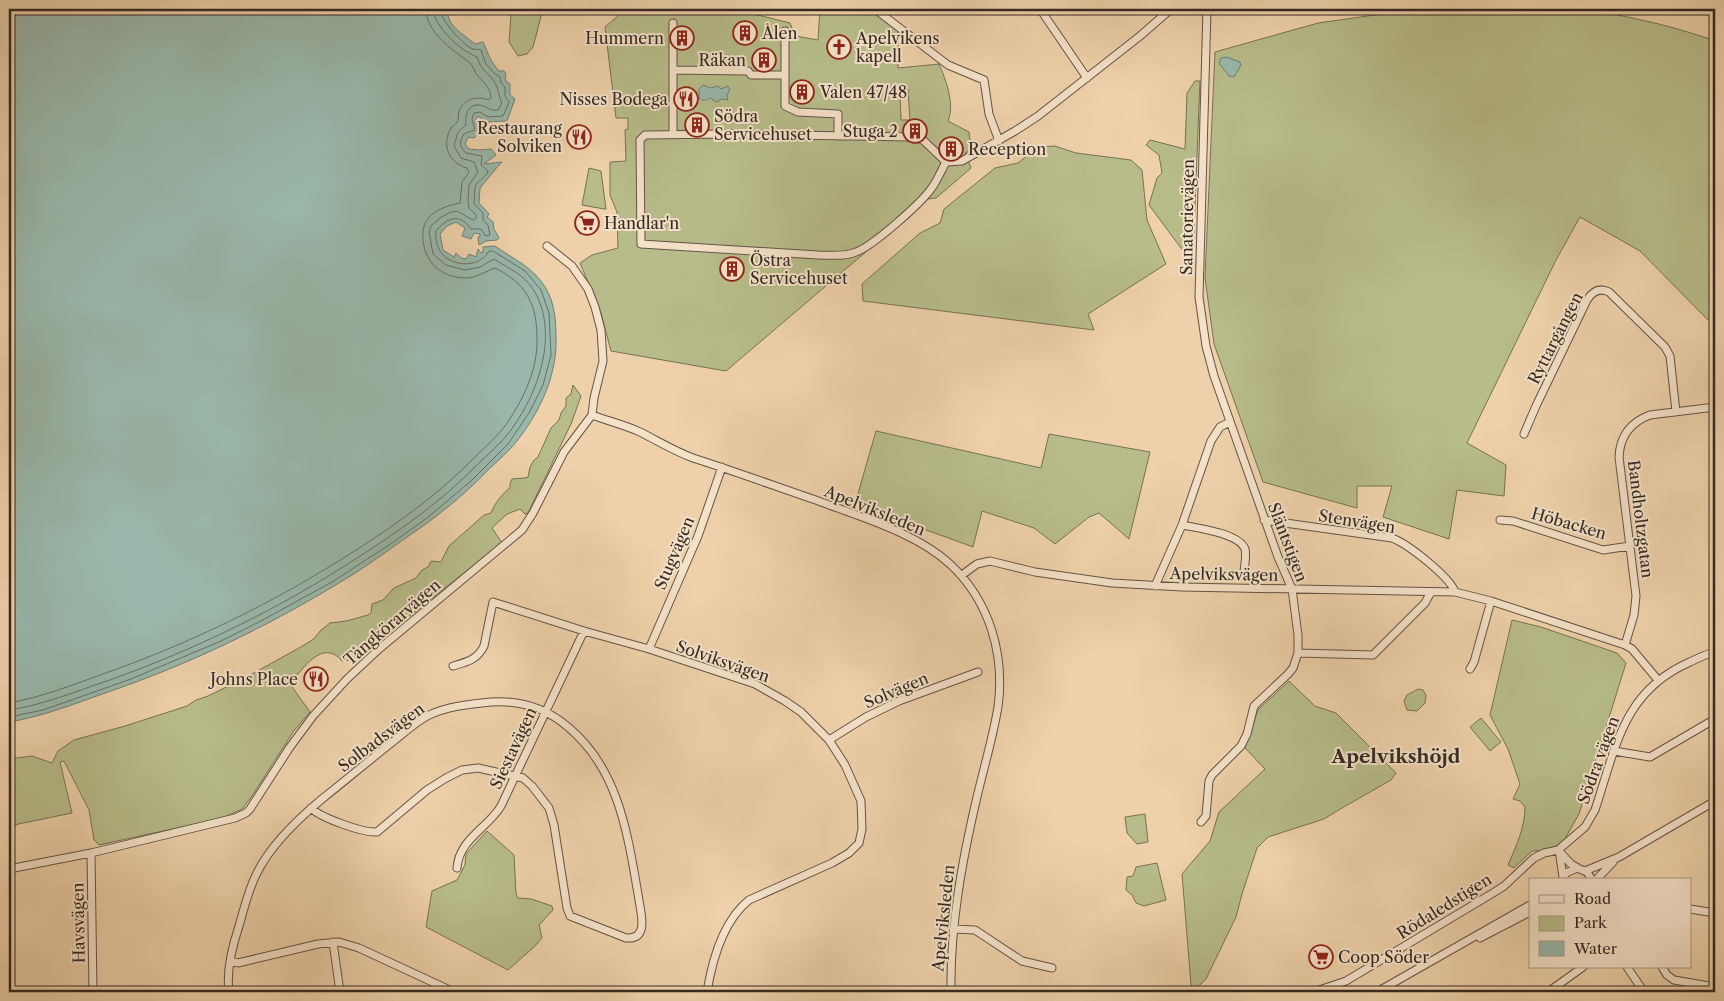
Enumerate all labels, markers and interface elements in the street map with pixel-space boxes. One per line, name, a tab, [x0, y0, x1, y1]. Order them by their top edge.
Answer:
building icon: Ålen	[732, 20, 758, 46]
place label: Ålen	[761, 23, 798, 43]
building icon: Hummern	[669, 25, 695, 51]
place label: Hummern	[585, 28, 664, 48]
place label: Apelvikens kapell	[855, 28, 939, 66]
church icon: Apelvikens kapell	[826, 34, 852, 60]
building icon: Räkan	[751, 47, 777, 73]
place label: Räkan	[698, 50, 746, 70]
building icon: Valen 47/48	[789, 79, 815, 105]
place label: Valen 47/48	[819, 82, 907, 102]
restaurant icon: Nisses Bodega	[673, 86, 699, 112]
place label: Nisses Bodega	[559, 89, 669, 109]
place label: Södra Servicehuset	[714, 106, 812, 144]
building icon: Södra Servicehuset	[684, 112, 710, 138]
place label: Restaurang Solviken	[477, 118, 563, 156]
building icon: Stuga 2	[902, 118, 928, 144]
place label: Stuga 2	[843, 121, 898, 141]
restaurant icon: Restaurang Solviken	[566, 124, 592, 150]
building icon: Reception	[938, 136, 964, 162]
place label: Reception	[968, 139, 1046, 159]
street label: Sanatorievägen	[1176, 159, 1198, 275]
supermarket icon: Handlar'n	[574, 210, 600, 236]
place label: Handlar'n	[604, 213, 679, 233]
place label: Östra Servicehuset	[750, 250, 848, 288]
building icon: Östra Servicehuset	[719, 256, 745, 282]
street label: Ryttargången	[1523, 289, 1587, 387]
street label: Bandholtzgatan	[1624, 459, 1658, 579]
street label: Apelviksleden	[821, 480, 929, 539]
street label: Släntstigen	[1264, 500, 1312, 584]
street label: Höbacken	[1529, 503, 1609, 543]
street label: Stenvägen	[1317, 505, 1397, 537]
street label: Stugvägen	[650, 513, 698, 593]
street label: Apelviksvägen	[1168, 563, 1279, 585]
street label: Tångkörarvägen	[340, 575, 444, 669]
street label: Solviksvägen	[674, 636, 772, 686]
restaurant icon: Johns Place	[303, 666, 329, 692]
street label: Solvägen	[861, 668, 931, 712]
place label: Johns Place	[207, 669, 298, 689]
street label: Solbadsvägen	[334, 698, 428, 776]
street label: Siestavägen	[485, 704, 541, 792]
street label: Södra vägen	[1573, 713, 1623, 807]
district label: Apelvikshöjd	[1331, 745, 1461, 768]
street label: Apelviksleden	[927, 864, 959, 973]
street label: Rödaledstigen	[1393, 869, 1495, 943]
legend	[1529, 878, 1692, 968]
street label: Havsvägen	[67, 882, 89, 964]
text: Road	[1574, 889, 1611, 908]
text: Park	[1574, 913, 1608, 932]
text: Water	[1573, 939, 1618, 958]
supermarket icon: Coop Söder	[1308, 944, 1334, 970]
place label: Coop Söder	[1338, 947, 1429, 967]

